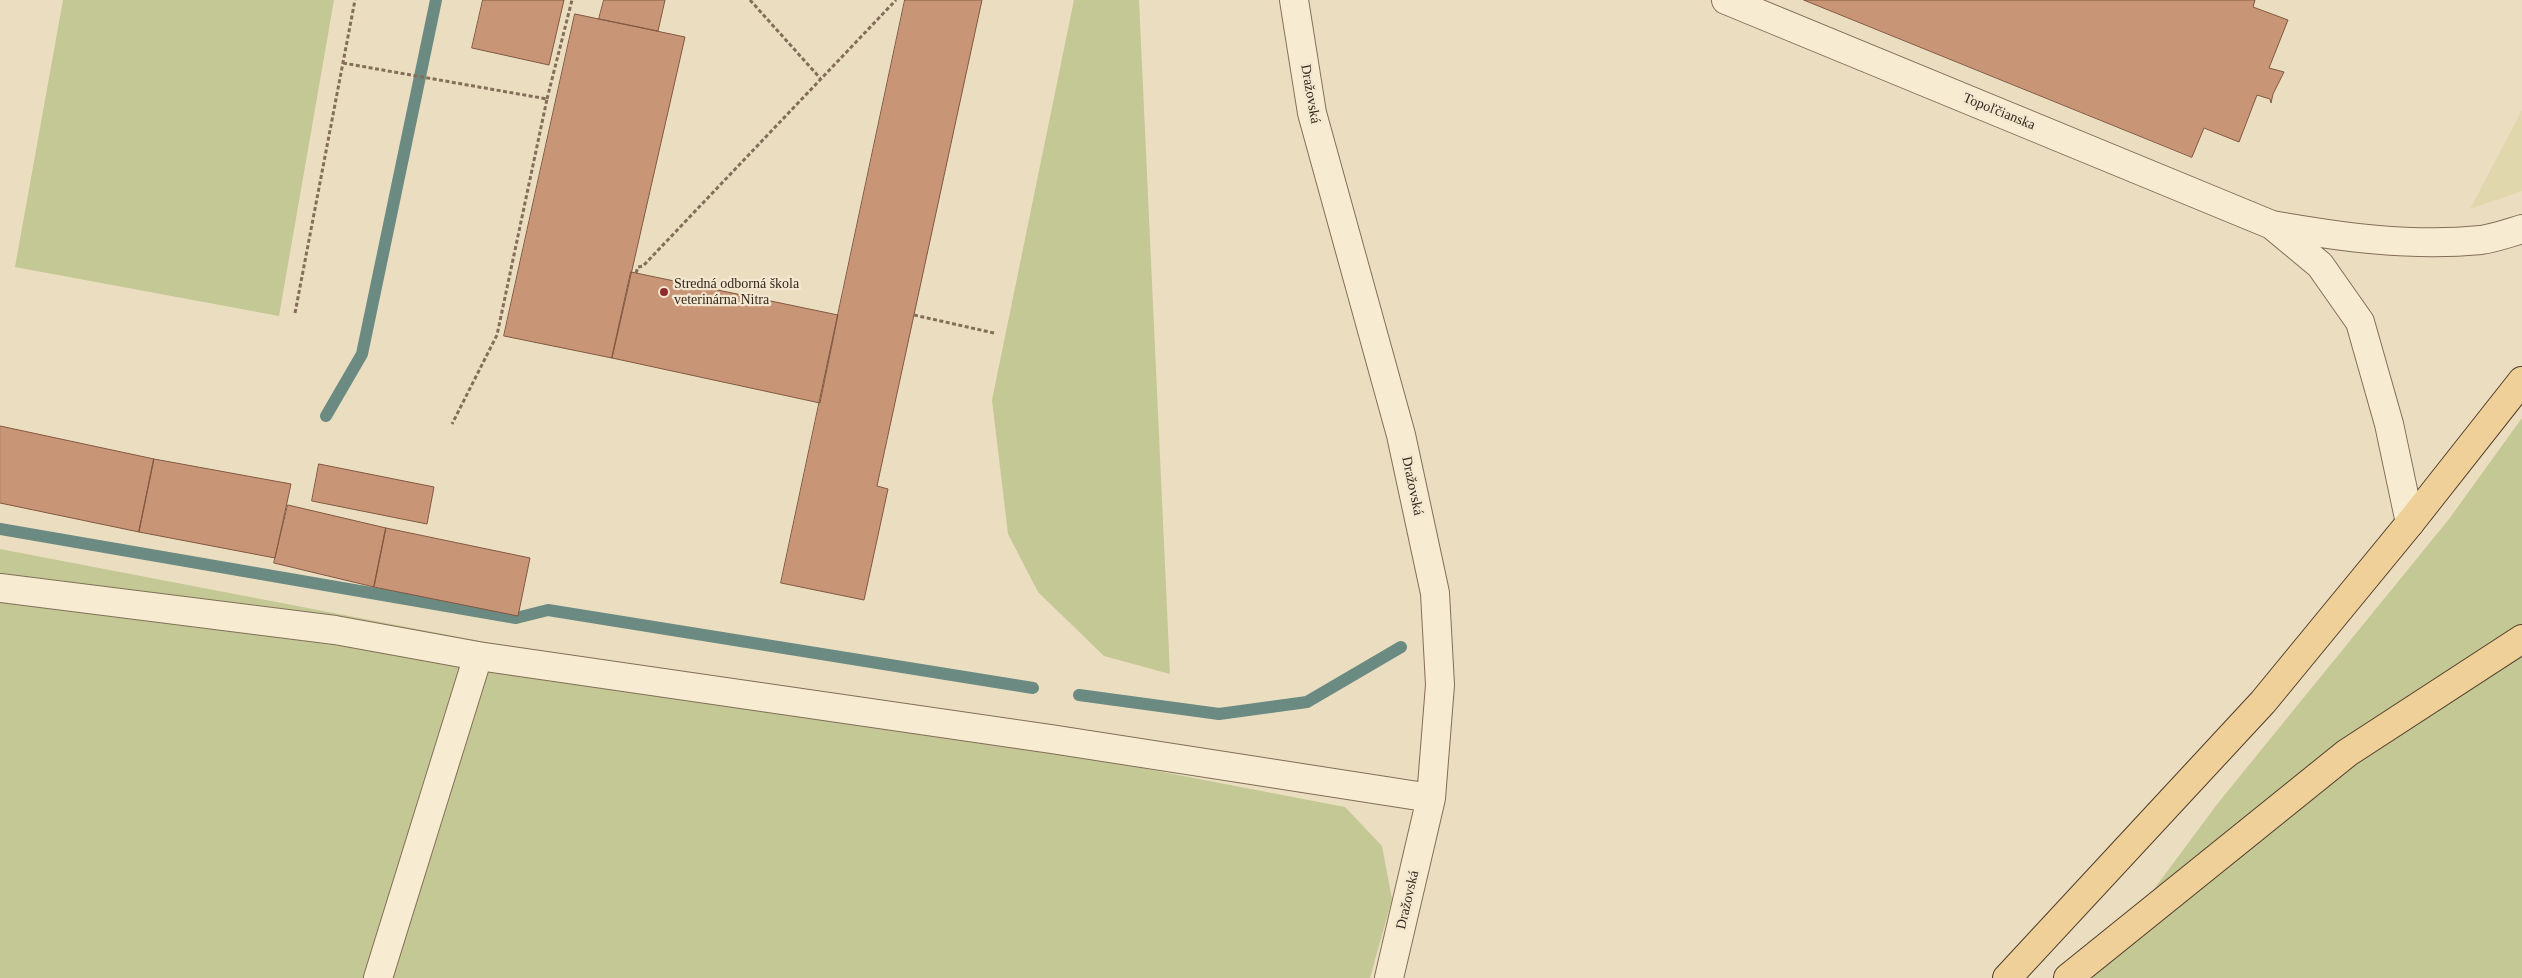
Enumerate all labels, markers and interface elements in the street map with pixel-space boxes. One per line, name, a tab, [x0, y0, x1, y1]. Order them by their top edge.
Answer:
street label: Dražovská	[1297, 63, 1323, 125]
street label: Topoľčianska	[1961, 90, 2037, 134]
place label: Stredná odborná škola veterinárna Nitra	[674, 276, 799, 308]
marker: Stredná odborná škola veterinárna Nitra	[658, 286, 670, 298]
street label: Dražovská	[1398, 455, 1426, 517]
street label: Dražovská	[1393, 869, 1423, 931]

